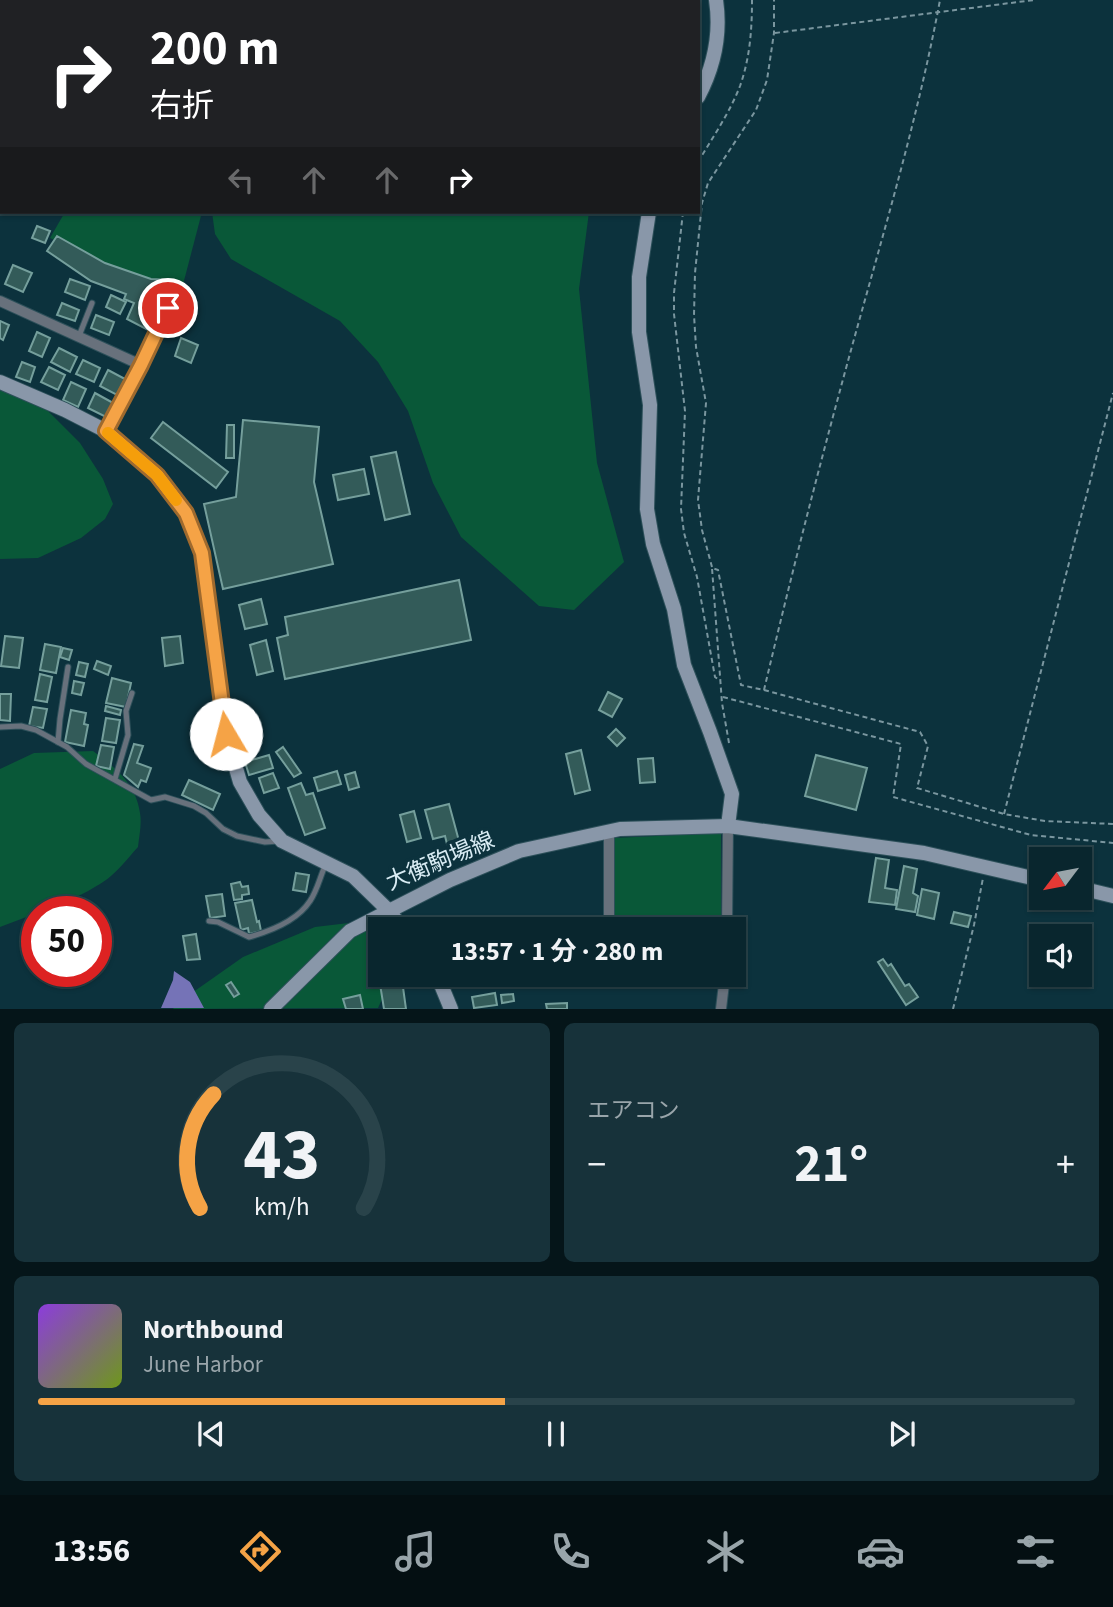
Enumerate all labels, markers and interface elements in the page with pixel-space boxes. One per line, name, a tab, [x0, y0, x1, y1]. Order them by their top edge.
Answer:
text: 200 m	[150, 14, 279, 84]
icon: right	[35, 28, 126, 119]
text: 右折	[150, 83, 214, 129]
icon: left	[222, 161, 260, 199]
icon: ahead	[295, 161, 333, 199]
icon: ahead	[368, 161, 406, 199]
icon: right	[441, 161, 479, 199]
pin	[138, 278, 198, 338]
icon: arrive	[149, 289, 187, 327]
position arrow	[189, 697, 263, 771]
street label: 大衡駒場線	[381, 823, 499, 899]
north arrow	[1029, 847, 1092, 910]
map controls	[1029, 847, 1092, 987]
speed limit sign: 50	[21, 896, 112, 987]
button: sound	[1029, 924, 1092, 987]
text: 13:57 · 1 分 · 280 m	[451, 933, 663, 970]
text: エアコン	[588, 1094, 680, 1127]
text: 43	[243, 1104, 320, 1208]
text: 21°	[794, 1128, 868, 1202]
text: −	[588, 1138, 606, 1192]
text: +	[1056, 1138, 1075, 1192]
text: km/h	[254, 1189, 310, 1225]
text: Northbound	[143, 1311, 284, 1348]
text: June Harbor	[143, 1348, 263, 1381]
icon: previous	[192, 1415, 230, 1453]
icon: pause	[537, 1415, 575, 1453]
icon: next	[883, 1415, 921, 1453]
icon: directions	[236, 1527, 285, 1576]
icon: music	[391, 1527, 440, 1576]
icon: phone	[546, 1527, 595, 1576]
icon: climate	[701, 1527, 750, 1576]
icon: car	[856, 1527, 905, 1576]
icon: filters	[1011, 1527, 1060, 1576]
text: 13:56	[53, 1528, 130, 1574]

